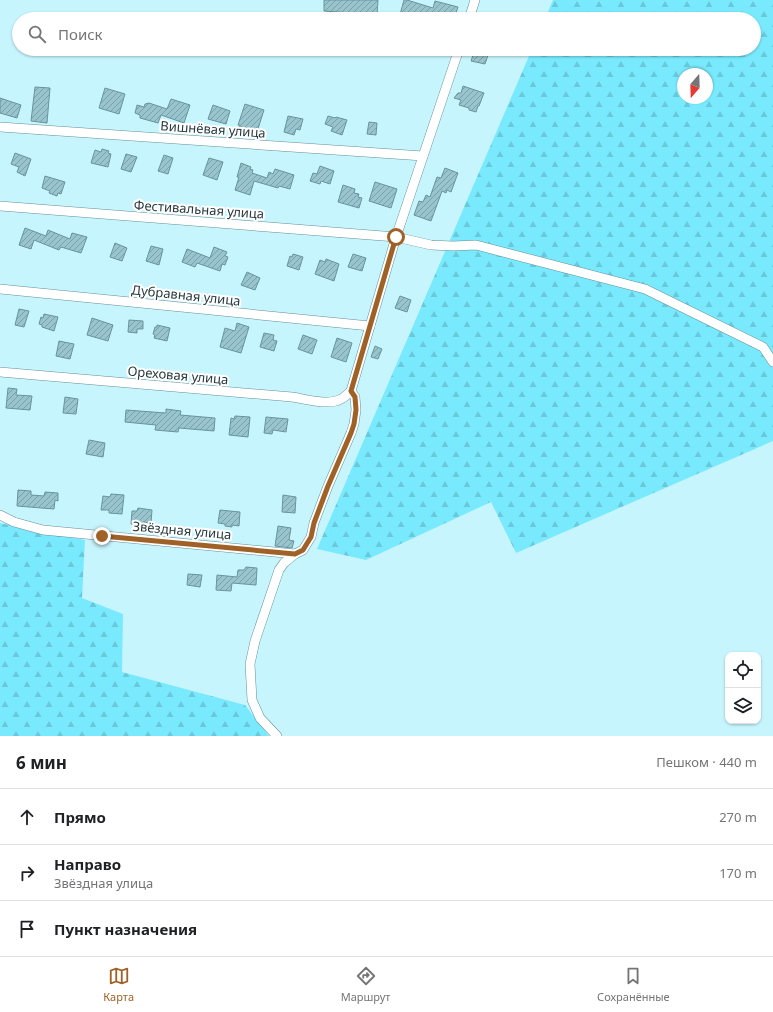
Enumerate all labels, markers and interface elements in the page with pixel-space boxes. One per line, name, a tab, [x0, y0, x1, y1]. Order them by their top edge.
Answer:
search box	[12, 12, 761, 56]
icon: search	[26, 23, 48, 45]
text: Поиск	[58, 24, 103, 44]
north arrow	[677, 68, 713, 104]
street label: Вишнёвая улица	[160, 116, 266, 142]
street label: Фестивальная улица	[133, 195, 265, 223]
route start	[387, 228, 405, 246]
street label: Дубравная улица	[131, 280, 241, 310]
street label: Ореховая улица	[127, 362, 229, 388]
street label: Звёздная улица	[132, 517, 232, 543]
route end	[93, 527, 111, 545]
map controls	[725, 652, 761, 724]
button: locate	[725, 652, 761, 688]
button: layers	[725, 688, 761, 724]
text: 6 мин	[16, 751, 67, 774]
text: Пешком · 440 m	[656, 753, 757, 771]
icon: ahead	[16, 806, 38, 828]
text: Прямо	[54, 807, 106, 827]
text: 270 m	[719, 808, 757, 826]
text: Направо	[54, 854, 121, 874]
icon: right	[16, 862, 38, 884]
text: 170 m	[719, 864, 757, 882]
text: Звёздная улица	[54, 874, 153, 892]
icon: arrive	[16, 918, 38, 940]
text: Пункт назначения	[54, 919, 197, 939]
tab: Карта	[103, 965, 134, 1004]
tab: Маршрут	[341, 965, 390, 1004]
tab: Сохранённые	[597, 965, 670, 1004]

